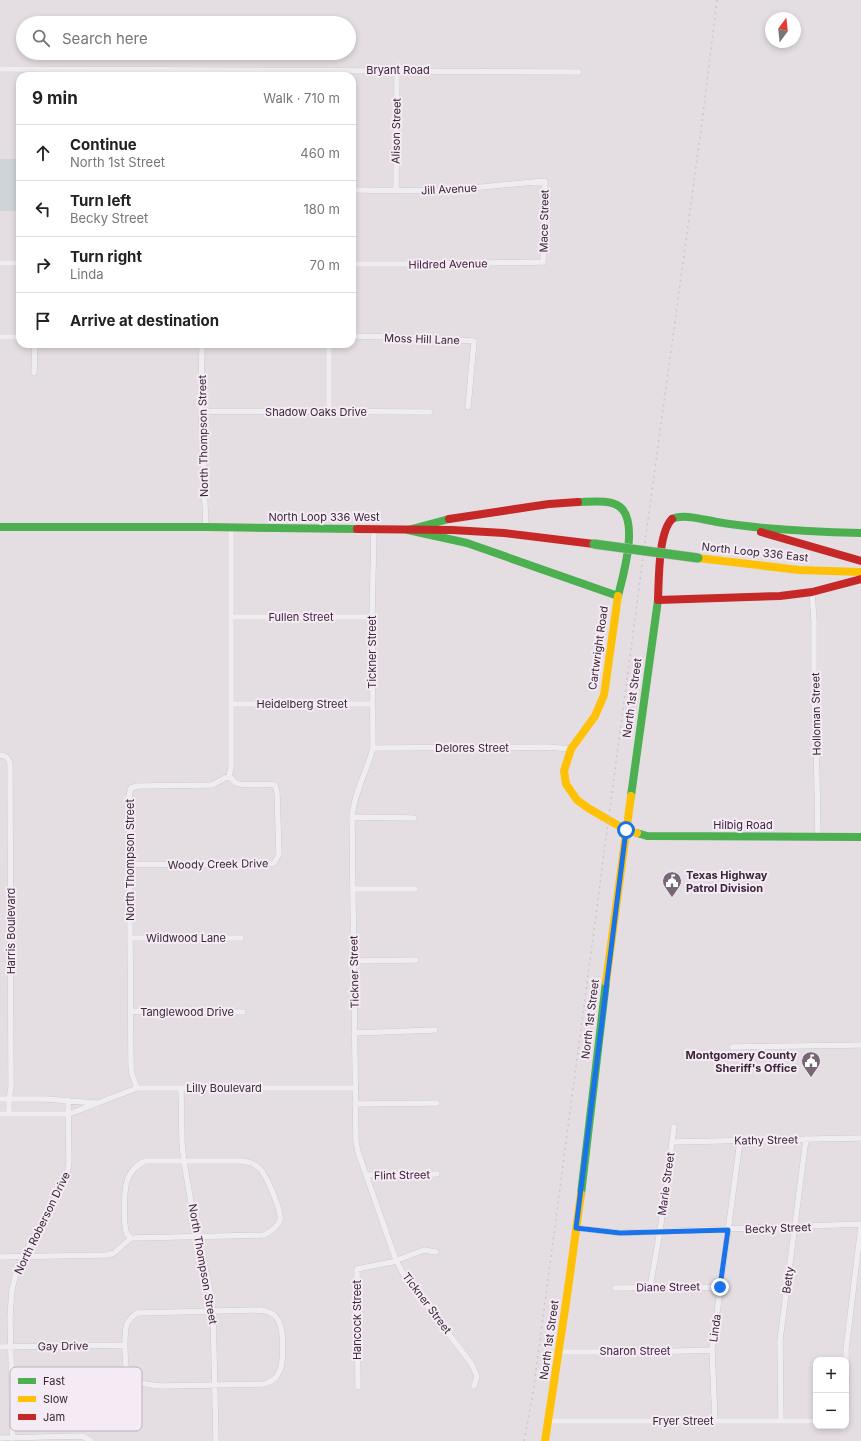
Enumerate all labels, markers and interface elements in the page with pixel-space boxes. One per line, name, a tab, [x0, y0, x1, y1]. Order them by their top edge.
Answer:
north arrow	[765, 12, 801, 48]
search box	[16, 16, 356, 60]
icon: search	[30, 27, 52, 49]
text: Search here	[62, 29, 148, 48]
street label: Bryant Road	[366, 63, 430, 77]
text: 9 min	[32, 88, 78, 108]
text: Walk · 710 m	[263, 90, 340, 106]
street label: Alison Street	[388, 98, 404, 164]
text: Continue	[70, 135, 137, 154]
icon: ahead	[32, 142, 54, 164]
text: 460 m	[300, 145, 340, 161]
text: North 1st Street	[70, 154, 165, 170]
street label: Jill Avenue	[421, 181, 477, 197]
street label: Mace Street	[536, 189, 552, 253]
text: Turn left	[70, 191, 131, 210]
icon: left	[32, 198, 54, 220]
text: 180 m	[303, 201, 340, 217]
text: Becky Street	[70, 210, 148, 226]
text: Turn right	[70, 247, 142, 266]
icon: right	[32, 254, 54, 276]
street label: Hildred Avenue	[408, 256, 488, 272]
text: 70 m	[310, 257, 340, 273]
text: Linda	[70, 266, 103, 282]
icon: arrive	[32, 310, 54, 332]
text: Arrive at destination	[70, 311, 219, 330]
street label: Moss Hill Lane	[384, 331, 460, 347]
street label: North Thompson Street	[195, 374, 211, 497]
street label: Shadow Oaks Drive	[265, 405, 367, 419]
street label: North Loop 336 West	[268, 510, 380, 524]
street label: North Loop 336 East	[701, 539, 809, 565]
street label: Cartwright Road	[585, 605, 611, 691]
street label: Fullen Street	[268, 610, 334, 624]
street label: Tickner Street	[365, 615, 379, 689]
street label: North 1st Street	[619, 657, 645, 739]
street label: Holloman Street	[808, 672, 824, 756]
street label: Heidelberg Street	[256, 697, 348, 711]
street label: Delores Street	[435, 741, 509, 755]
street label: North Thompson Street	[123, 799, 137, 921]
street label: Hilbig Road	[713, 818, 773, 832]
route start	[617, 821, 635, 839]
street label: Woody Creek Drive	[167, 856, 269, 872]
place label: Texas Highway Patrol Division	[686, 868, 768, 895]
public building icon: Texas Highway Patrol Division	[661, 870, 683, 898]
street label: Harris Boulevard	[4, 888, 18, 974]
street label: Wildwood Lane	[146, 931, 226, 945]
street label: Tickner Street	[346, 935, 362, 1009]
street label: North 1st Street	[578, 978, 602, 1060]
street label: Tanglewood Drive	[140, 1005, 234, 1019]
place label: Montgomery County Sheriff's Office	[686, 1048, 797, 1075]
public building icon: Montgomery County Sheriff's Office	[800, 1050, 822, 1078]
street label: Lilly Boulevard	[186, 1081, 262, 1095]
street label: Kathy Street	[734, 1132, 798, 1148]
street label: Marie Street	[655, 1151, 677, 1216]
street label: Flint Street	[374, 1168, 431, 1182]
street label: North Roberson Drive	[11, 1169, 73, 1277]
street label: North Thompson Street	[186, 1203, 221, 1326]
street label: Becky Street	[745, 1220, 812, 1236]
street label: Betty	[779, 1266, 797, 1294]
street label: Tickner Street	[399, 1270, 455, 1337]
route end	[711, 1278, 729, 1296]
street label: Diane Street	[636, 1279, 700, 1295]
street label: Hancock Street	[350, 1280, 364, 1360]
street label: North 1st Street	[536, 1299, 562, 1381]
street label: Linda	[706, 1313, 724, 1343]
street label: Gay Drive	[37, 1339, 89, 1353]
street label: Sharon Street	[600, 1344, 671, 1358]
map controls	[813, 1357, 849, 1429]
button: +	[813, 1357, 849, 1393]
legend	[10, 1367, 142, 1431]
text: Fast	[43, 1374, 65, 1388]
text: Slow	[43, 1392, 68, 1406]
button: −	[813, 1393, 849, 1429]
text: Jam	[43, 1410, 65, 1424]
street label: Fryer Street	[652, 1414, 714, 1428]

